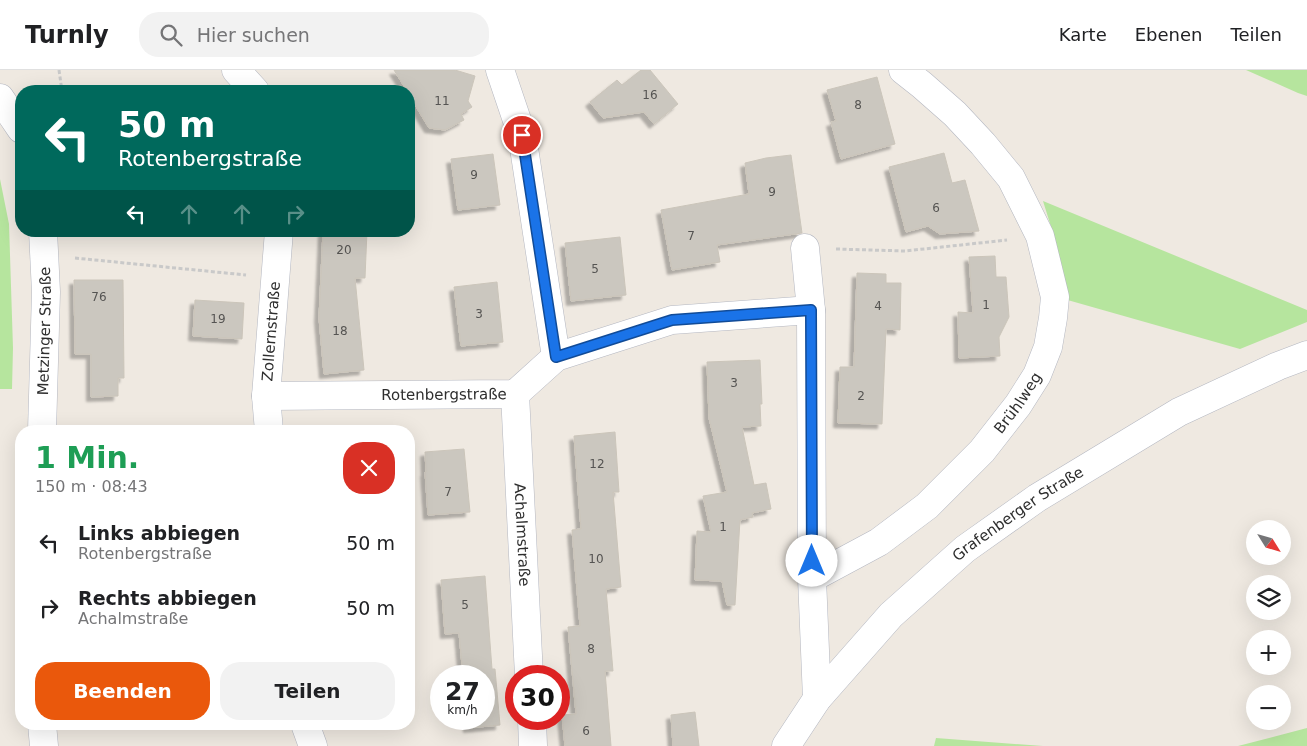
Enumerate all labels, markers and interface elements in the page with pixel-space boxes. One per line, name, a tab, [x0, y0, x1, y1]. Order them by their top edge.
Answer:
search box	[139, 12, 489, 57]
text: Turnly	[25, 21, 109, 49]
icon: search	[157, 21, 185, 49]
text: Hier suchen	[197, 24, 310, 46]
text: Karte	[1059, 24, 1107, 45]
text: Ebenen	[1135, 24, 1203, 45]
text: Teilen	[1231, 24, 1282, 45]
house number: 16	[642, 88, 658, 102]
house number: 11	[434, 94, 450, 108]
house number: 8	[854, 98, 862, 112]
icon: left	[35, 105, 100, 170]
text: 50 m	[118, 105, 215, 145]
pin	[501, 114, 543, 156]
icon: arrive	[508, 121, 536, 149]
text: Rotenbergstraße	[118, 146, 302, 171]
house number: 9	[470, 168, 478, 182]
house number: 9	[768, 185, 776, 199]
icon: left	[122, 200, 150, 228]
icon: ahead	[175, 200, 203, 228]
icon: ahead	[228, 200, 256, 228]
icon: right	[281, 200, 309, 228]
house number: 6	[932, 201, 940, 215]
house number: 7	[687, 229, 695, 243]
house number: 20	[336, 243, 352, 257]
house number: 5	[591, 262, 599, 276]
street label: Metzinger Straße	[34, 266, 55, 396]
street label: Zollernstraße	[258, 281, 284, 382]
house number: 76	[91, 290, 107, 304]
house number: 1	[982, 298, 990, 312]
house number: 4	[874, 299, 882, 313]
house number: 3	[475, 307, 483, 321]
house number: 19	[210, 312, 226, 326]
house number: 18	[332, 324, 348, 338]
street label: Brühlweg	[990, 369, 1045, 437]
house number: 3	[730, 376, 738, 390]
street label: Rotenbergstraße	[381, 385, 507, 404]
house number: 2	[857, 389, 865, 403]
text: 1 Min.	[35, 440, 139, 475]
button: close	[343, 442, 395, 494]
house number: 12	[589, 457, 605, 471]
street label: Grafenberger Straße	[949, 463, 1087, 565]
text: 150 m · 08:43	[35, 477, 148, 496]
street label: Achalmstraße	[510, 483, 534, 587]
house number: 7	[444, 485, 452, 499]
house number: 1	[719, 520, 727, 534]
north arrow	[1246, 520, 1291, 565]
map controls	[1246, 520, 1291, 730]
text: Links abbiegen	[78, 522, 240, 544]
icon: left	[35, 529, 63, 557]
text: 50 m	[346, 532, 395, 554]
position arrow	[785, 534, 837, 586]
text: Rotenbergstraße	[78, 544, 212, 563]
house number: 10	[588, 552, 604, 566]
button: layers	[1246, 575, 1291, 620]
text: Rechts abbiegen	[78, 587, 257, 609]
icon: right	[35, 594, 63, 622]
text: 50 m	[346, 597, 395, 619]
house number: 5	[461, 598, 469, 612]
text: Achalmstraße	[78, 609, 188, 628]
button: +	[1246, 630, 1291, 675]
house number: 8	[587, 642, 595, 656]
button: Beenden	[35, 662, 210, 720]
button: Teilen	[220, 662, 395, 720]
speed limit sign: 30	[505, 665, 570, 730]
text: 27	[445, 677, 480, 706]
button: −	[1246, 685, 1291, 730]
text: km/h	[447, 703, 478, 717]
house number: 6	[582, 724, 590, 738]

